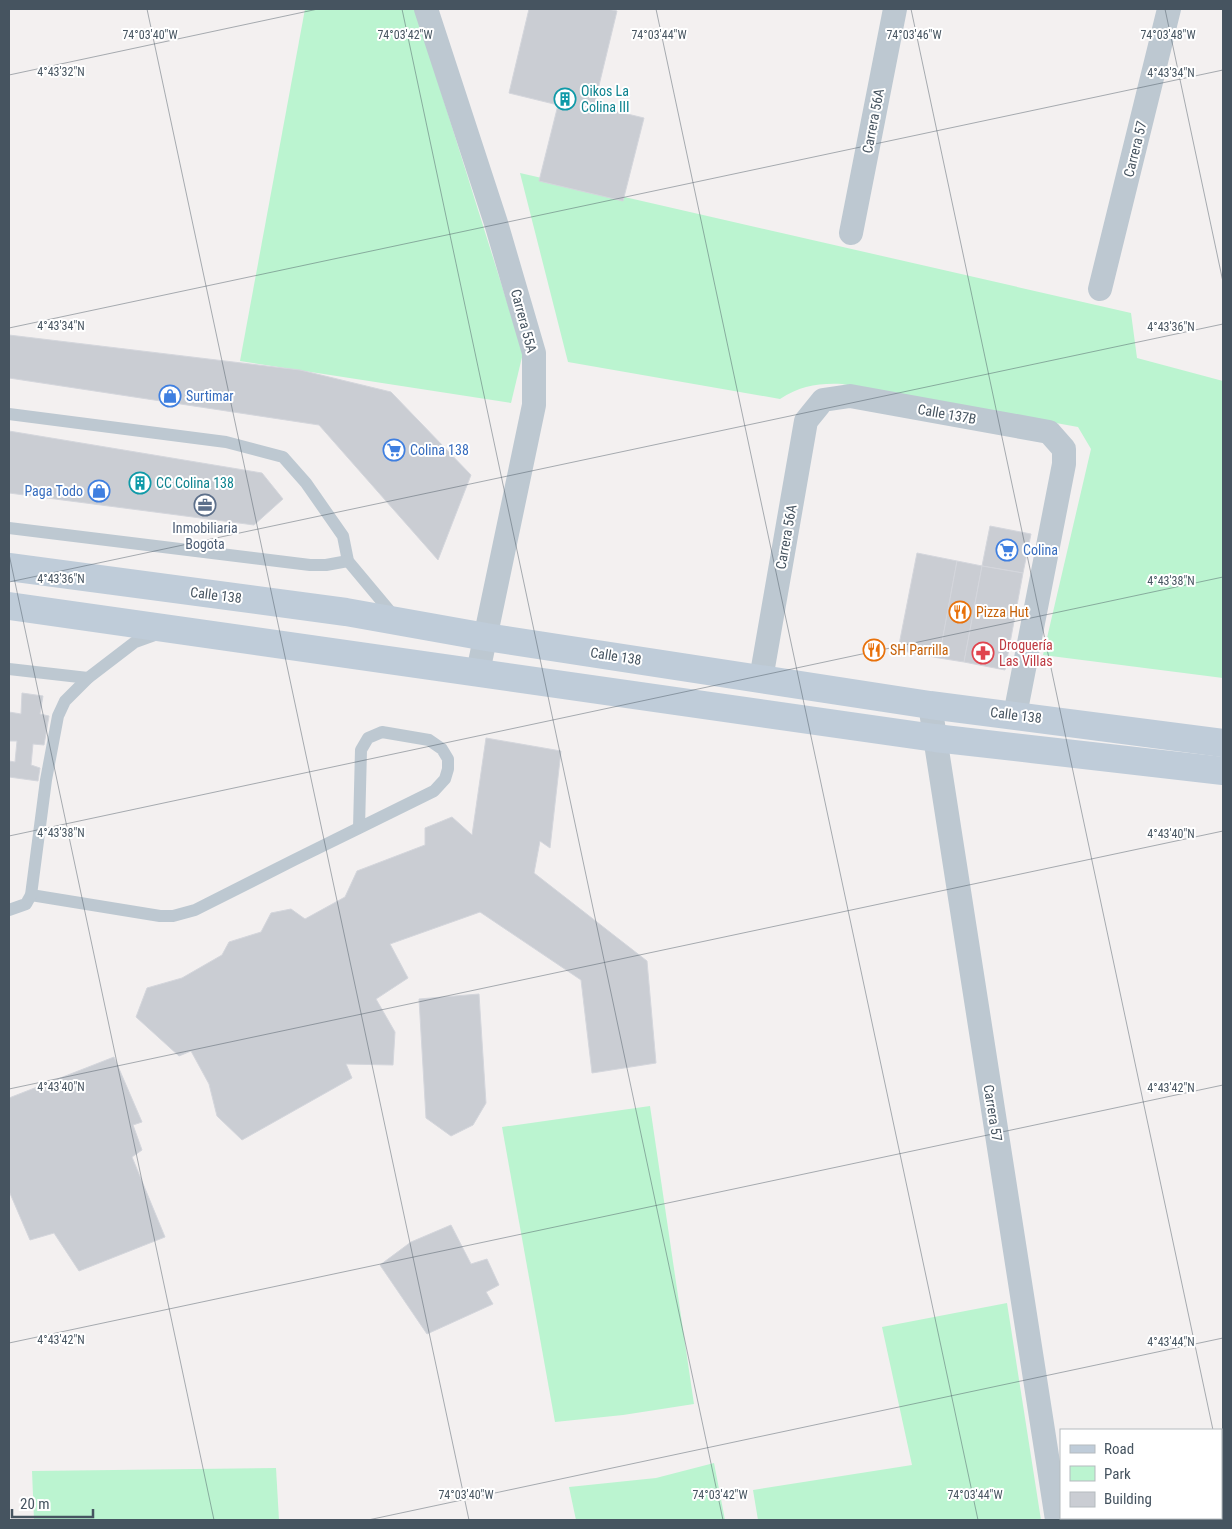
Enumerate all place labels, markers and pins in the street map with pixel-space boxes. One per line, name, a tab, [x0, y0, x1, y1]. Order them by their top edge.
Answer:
place label: Oikos La Colina III	[581, 83, 630, 115]
building icon: Oikos La Colina III	[553, 87, 577, 111]
shop icon: Surtimar	[158, 384, 182, 408]
place label: Surtimar	[186, 388, 234, 404]
supermarket icon: Colina 138	[382, 438, 406, 462]
place label: Colina 138	[410, 442, 469, 458]
building icon: CC Colina 138	[128, 471, 152, 495]
place label: CC Colina 138	[156, 475, 234, 491]
shop icon: Paga Todo	[87, 479, 111, 503]
place label: Paga Todo	[24, 483, 83, 499]
office icon: Inmobiliaria Bogota	[193, 493, 217, 517]
place label: Inmobiliaria Bogota	[172, 520, 238, 552]
supermarket icon: Colina	[995, 538, 1019, 562]
place label: Colina	[1023, 542, 1058, 558]
restaurant icon: Pizza Hut	[948, 600, 972, 624]
place label: Pizza Hut	[976, 604, 1029, 620]
place label: Droguería Las Villas	[999, 637, 1053, 669]
restaurant icon: SH Parrilla	[862, 638, 886, 662]
pharmacy icon: Droguería Las Villas	[971, 641, 995, 665]
place label: SH Parrilla	[890, 642, 948, 658]

